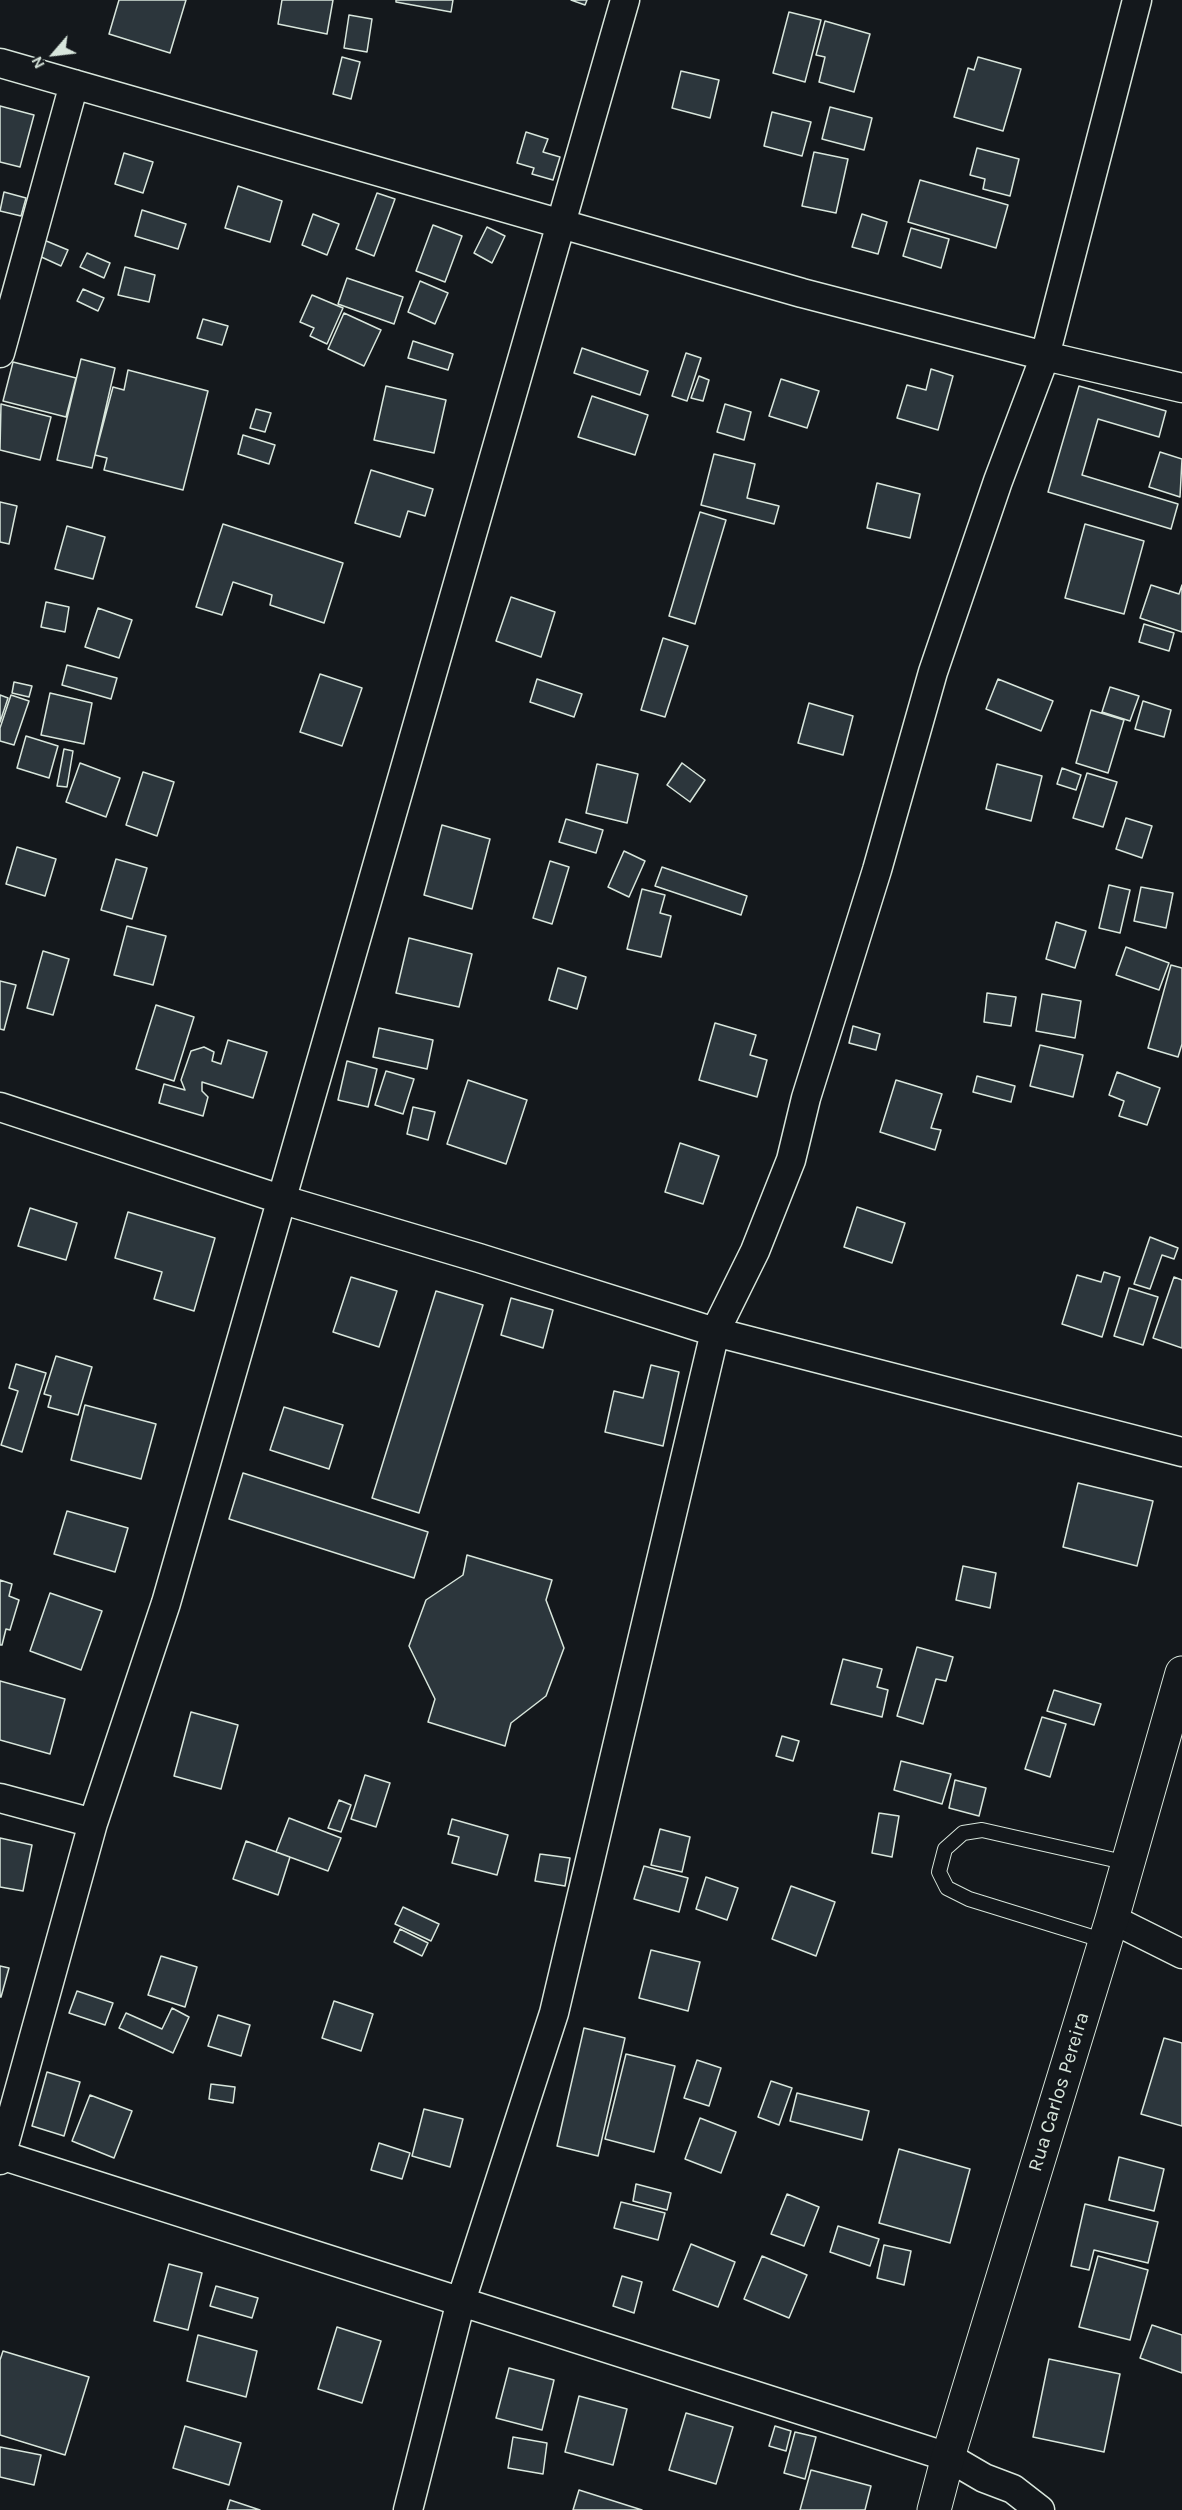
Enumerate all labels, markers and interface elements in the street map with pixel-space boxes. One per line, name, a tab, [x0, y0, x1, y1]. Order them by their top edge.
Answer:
north arrow	[24, 24, 84, 84]
text: N	[27, 53, 49, 72]
street label: Rua Carlos Pereira	[1023, 2009, 1095, 2175]

